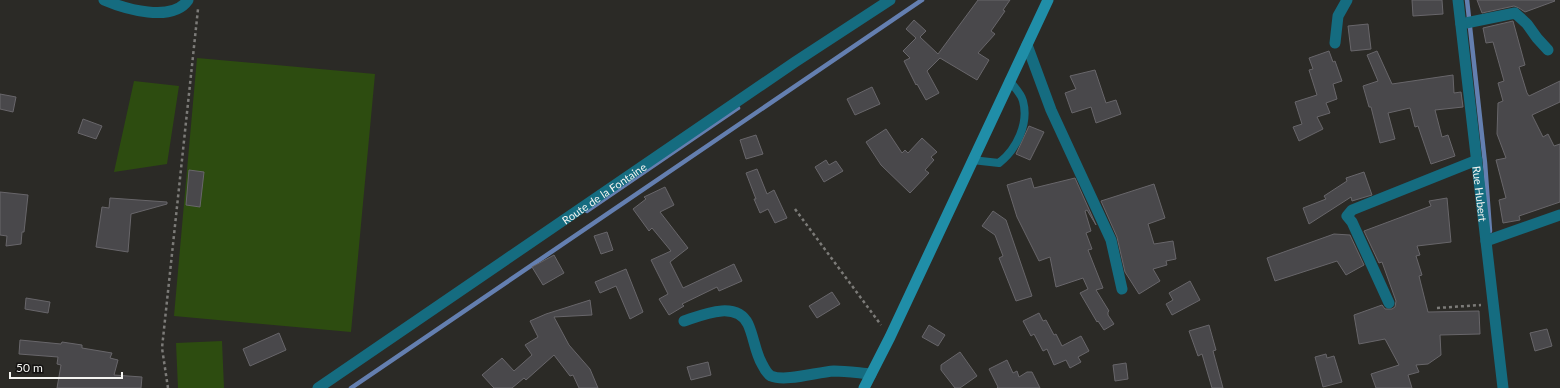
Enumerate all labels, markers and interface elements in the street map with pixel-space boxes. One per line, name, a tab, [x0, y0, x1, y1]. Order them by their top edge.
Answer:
street label: Route de la Fontaine	[559, 159, 648, 226]
street label: Rue Hubert	[1471, 165, 1490, 222]
scale bar	[10, 354, 122, 380]
text: 50 m	[16, 360, 43, 375]

